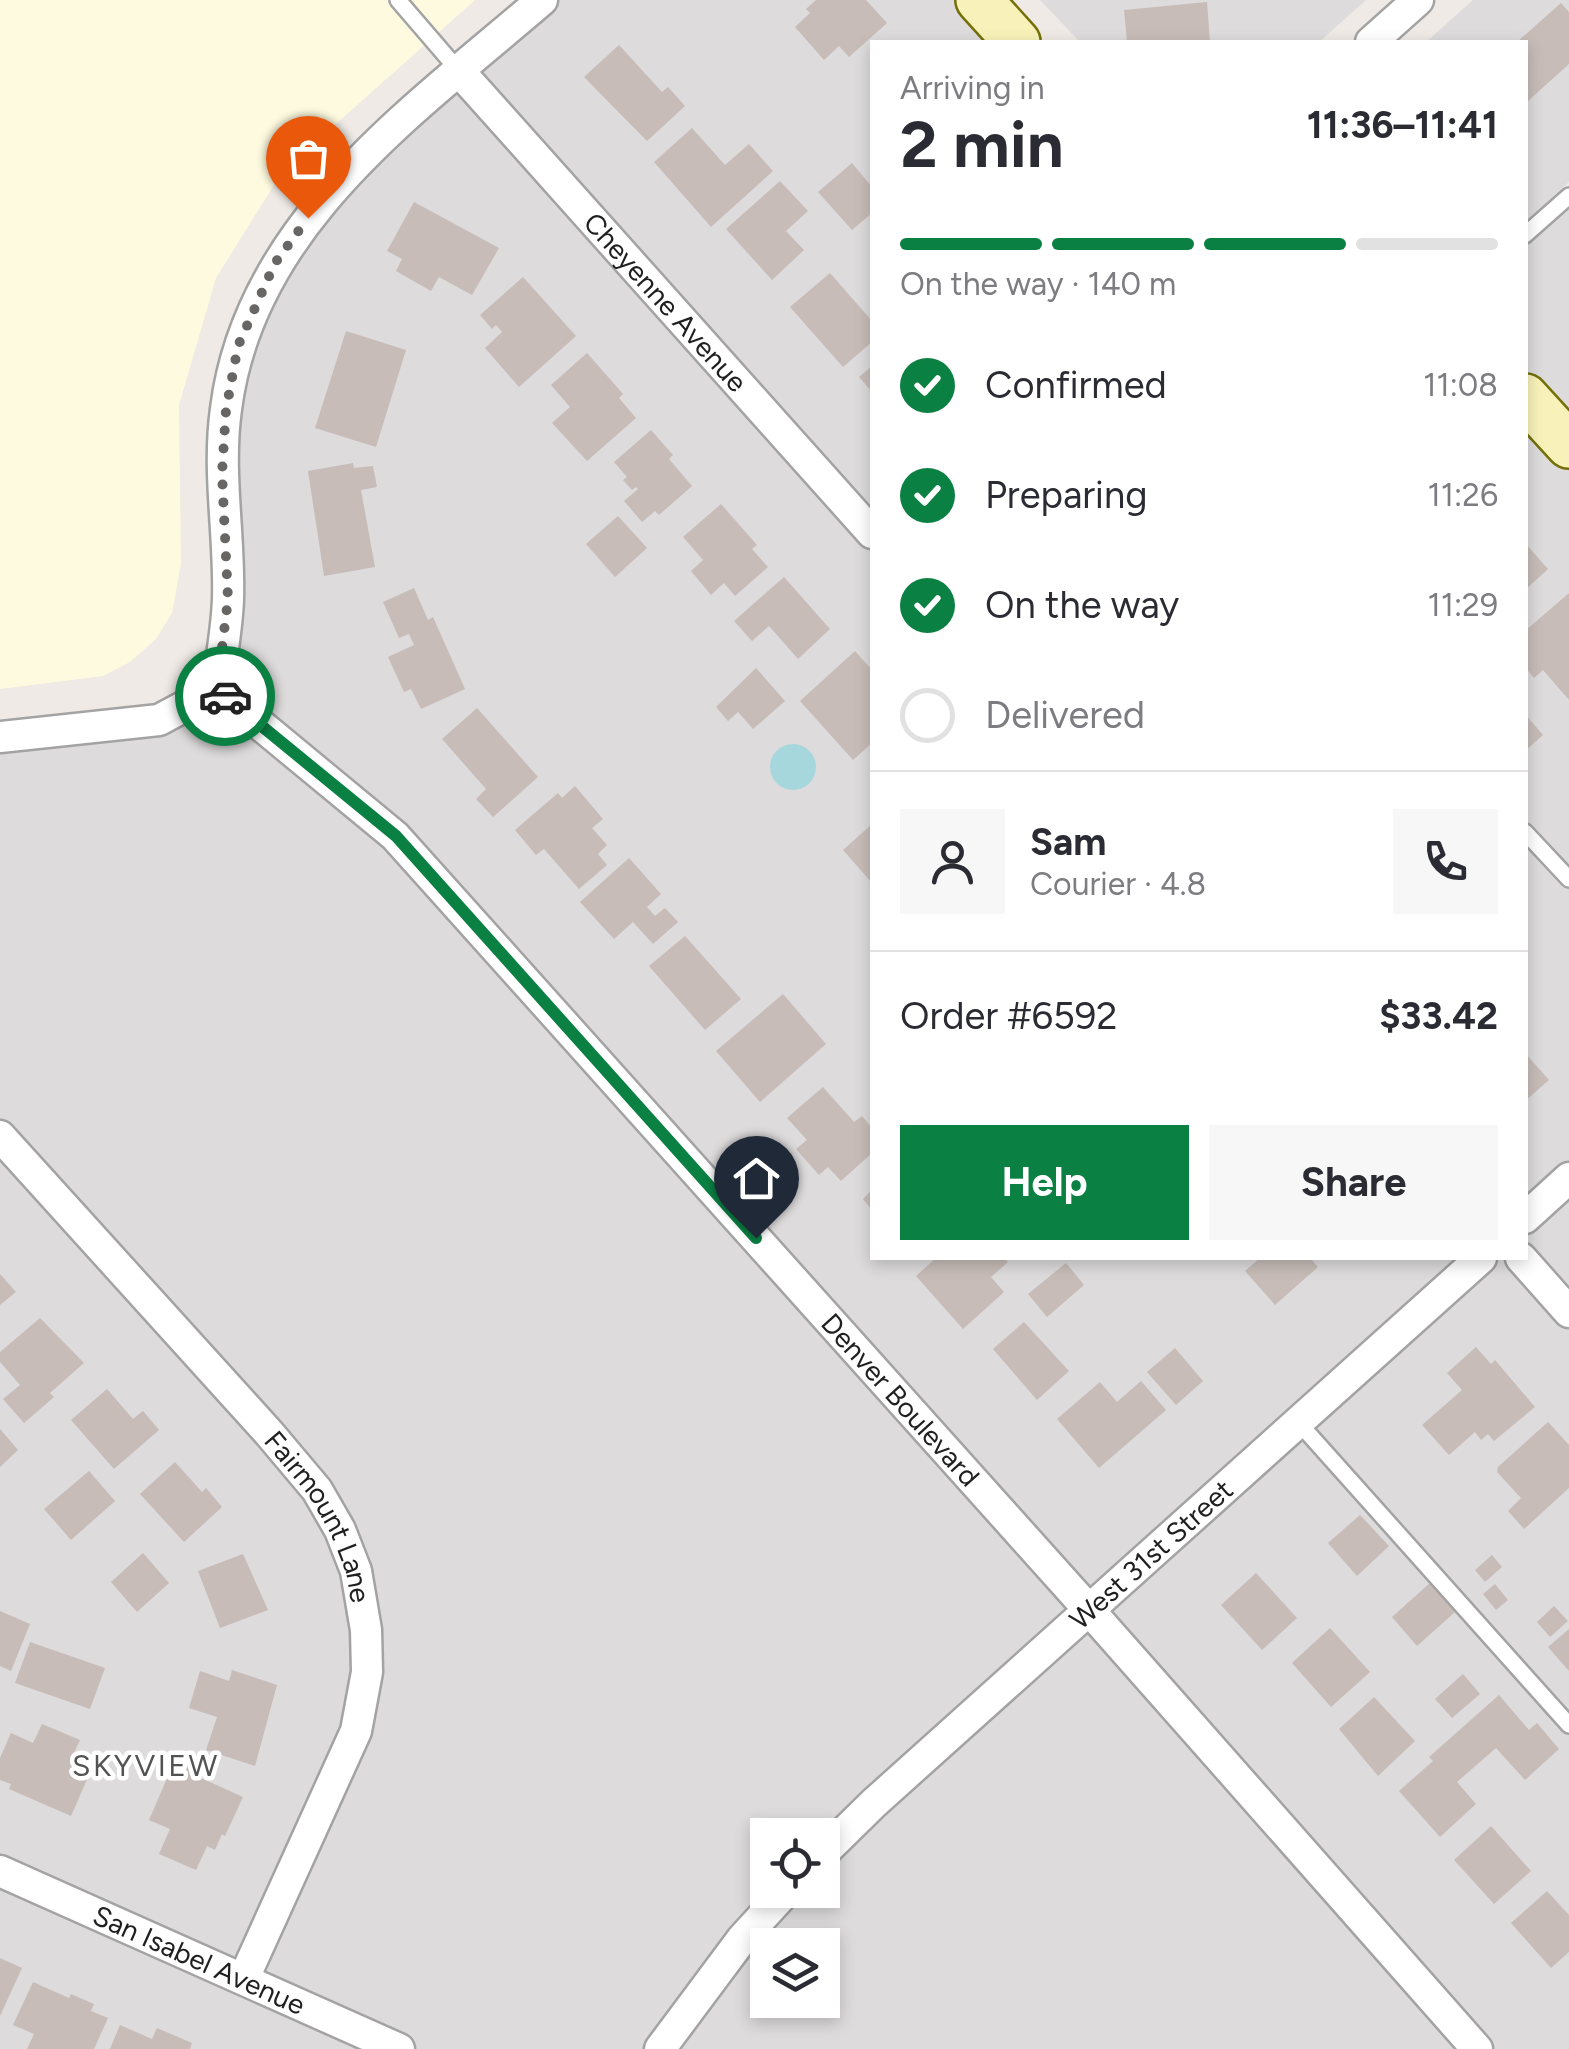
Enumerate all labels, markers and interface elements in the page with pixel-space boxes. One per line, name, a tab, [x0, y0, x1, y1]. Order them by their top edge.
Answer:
text: Arriving in	[900, 69, 1045, 107]
text: 11:36–11:41	[1307, 102, 1498, 148]
text: 2 min	[900, 105, 1064, 183]
pin	[266, 116, 351, 219]
icon: bag	[281, 131, 336, 186]
street label: Cheyenne Avenue	[577, 206, 754, 399]
text: On the way · 140 m	[900, 265, 1176, 303]
icon: check	[900, 358, 955, 413]
text: Confirmed	[985, 362, 1167, 408]
text: 11:08	[1423, 366, 1498, 404]
icon: check	[900, 468, 955, 523]
text: Preparing	[985, 472, 1147, 518]
text: 11:26	[1427, 476, 1498, 514]
icon: check	[900, 578, 955, 633]
text: On the way	[985, 582, 1179, 628]
text: 11:29	[1427, 586, 1498, 624]
courier	[175, 646, 275, 746]
icon: car	[198, 669, 253, 724]
text: Delivered	[985, 692, 1145, 738]
button: person	[900, 809, 1005, 914]
button: phone	[1393, 809, 1498, 914]
text: Sam	[1030, 819, 1106, 865]
text: Courier · 4.8	[1030, 865, 1206, 903]
text: Order #6592	[900, 993, 1118, 1039]
text: $33.42	[1379, 993, 1498, 1039]
button: Help	[900, 1125, 1189, 1240]
button: Share	[1209, 1125, 1498, 1240]
pin	[714, 1136, 799, 1239]
icon: home	[729, 1151, 784, 1206]
street label: Denver Boulevard	[814, 1306, 987, 1493]
street label: Fairmount Lane	[258, 1424, 378, 1605]
street label: West 31st Street	[1062, 1472, 1239, 1636]
district label: SKYVIEW	[72, 1747, 220, 1784]
map controls	[750, 1818, 840, 2018]
button: locate	[750, 1818, 840, 1908]
street label: San Isabel Avenue	[88, 1898, 310, 2022]
button: layers	[750, 1928, 840, 2018]

